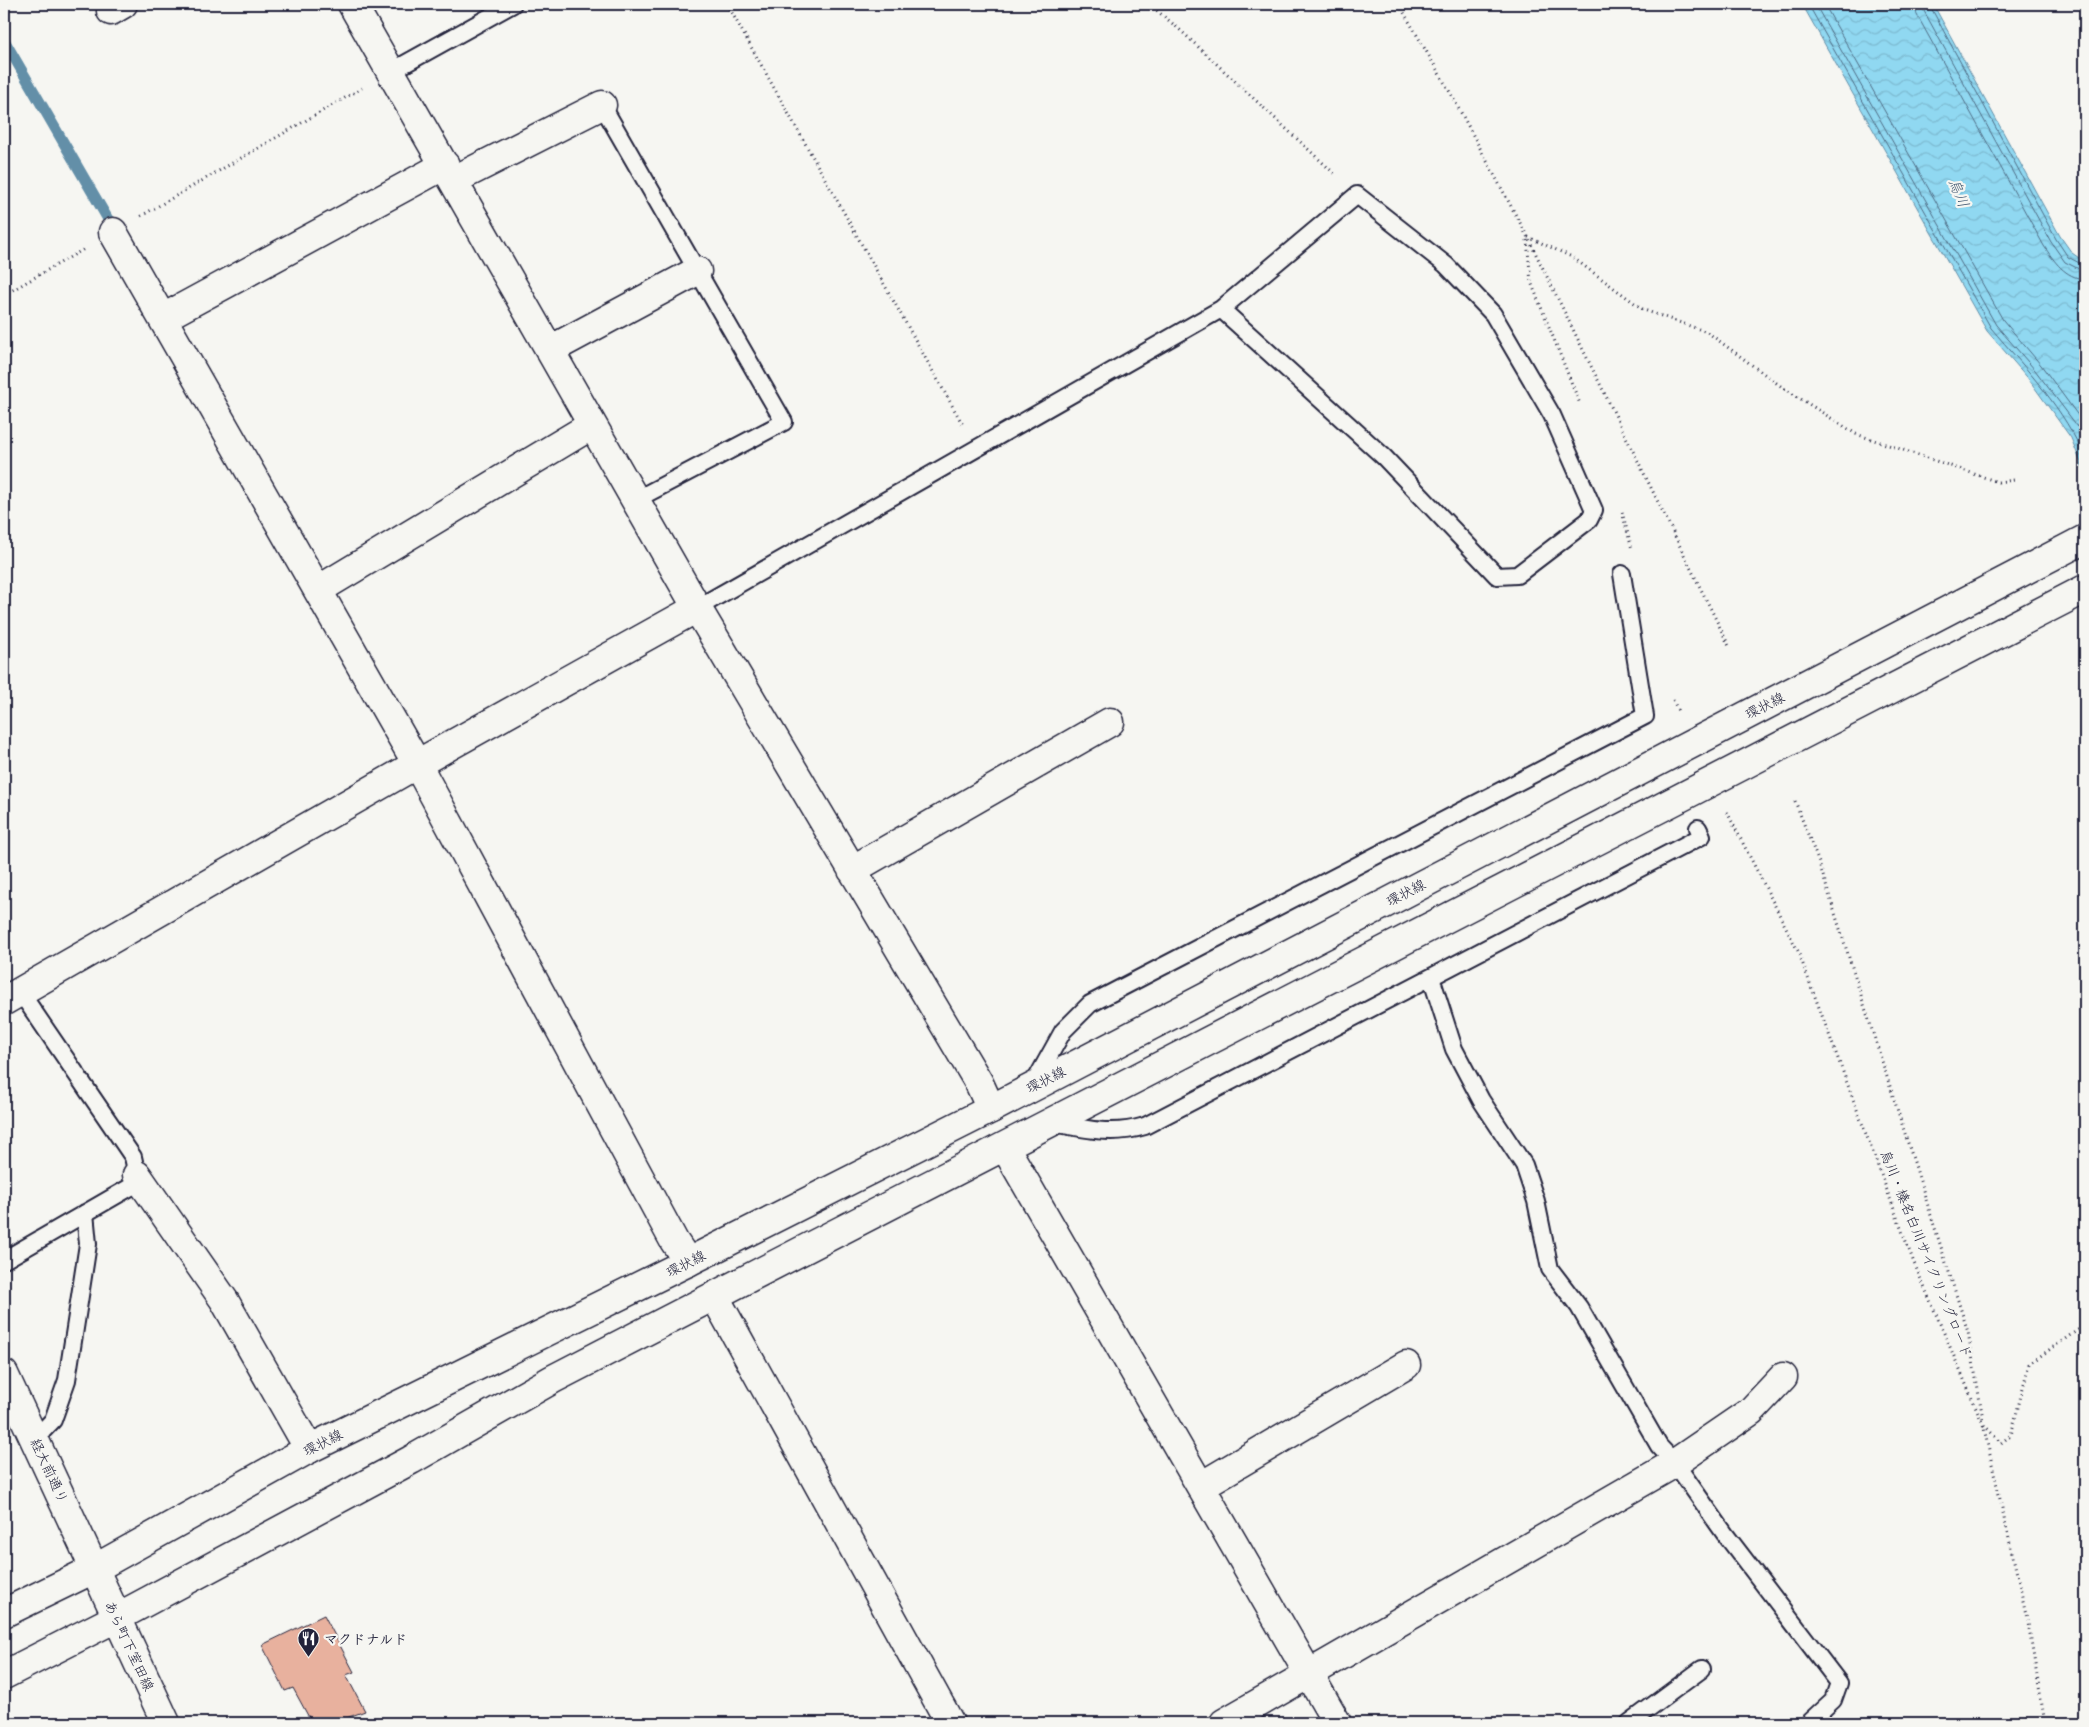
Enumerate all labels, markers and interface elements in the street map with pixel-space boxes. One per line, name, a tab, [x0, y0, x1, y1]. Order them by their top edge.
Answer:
water label: 烏川	[1941, 174, 1977, 212]
street label: 環状線	[1741, 685, 1789, 727]
street label: 環状線	[1382, 872, 1430, 914]
street label: 環状線	[1022, 1059, 1070, 1101]
street label: 烏川・榛名白川サイクリングロード	[1873, 1146, 1979, 1362]
street label: 環状線	[662, 1243, 710, 1285]
street label: 環状線	[299, 1422, 347, 1464]
street label: 経大前通り	[23, 1434, 75, 1508]
street label: あら町下室田線	[97, 1596, 161, 1696]
restaurant icon: マクドナルド	[296, 1627, 320, 1658]
place label: マクドナルド	[324, 1627, 407, 1652]

